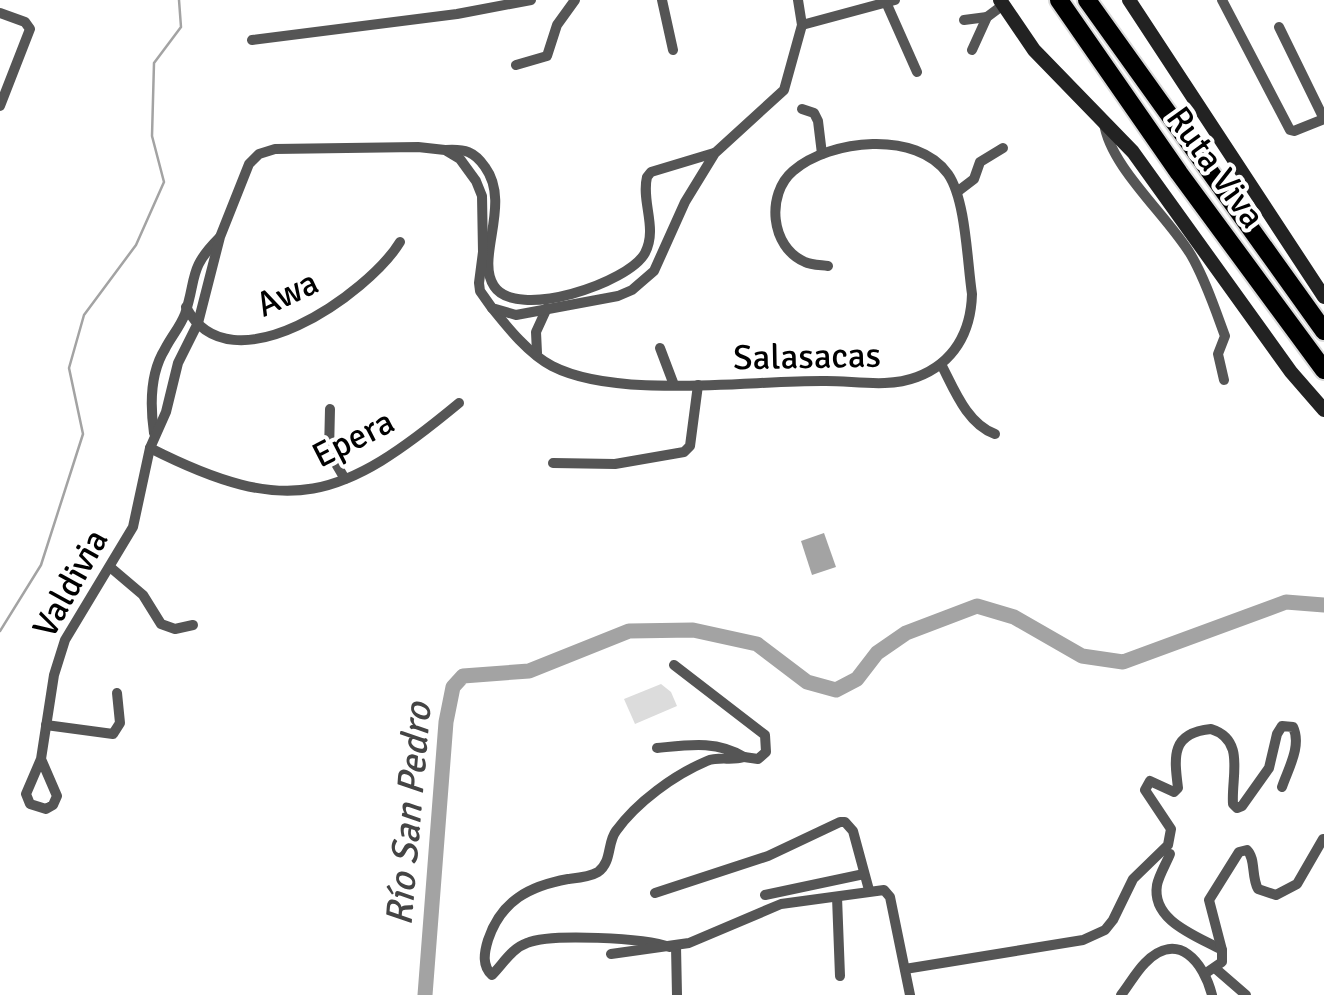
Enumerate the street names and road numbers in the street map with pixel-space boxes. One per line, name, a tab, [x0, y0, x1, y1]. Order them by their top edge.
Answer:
street label: Ruta Viva	[1157, 98, 1274, 237]
street label: Awa	[249, 261, 325, 326]
street label: Salasacas	[733, 334, 881, 379]
street label: Epera	[305, 400, 401, 477]
street label: Valdivia	[23, 522, 118, 645]

